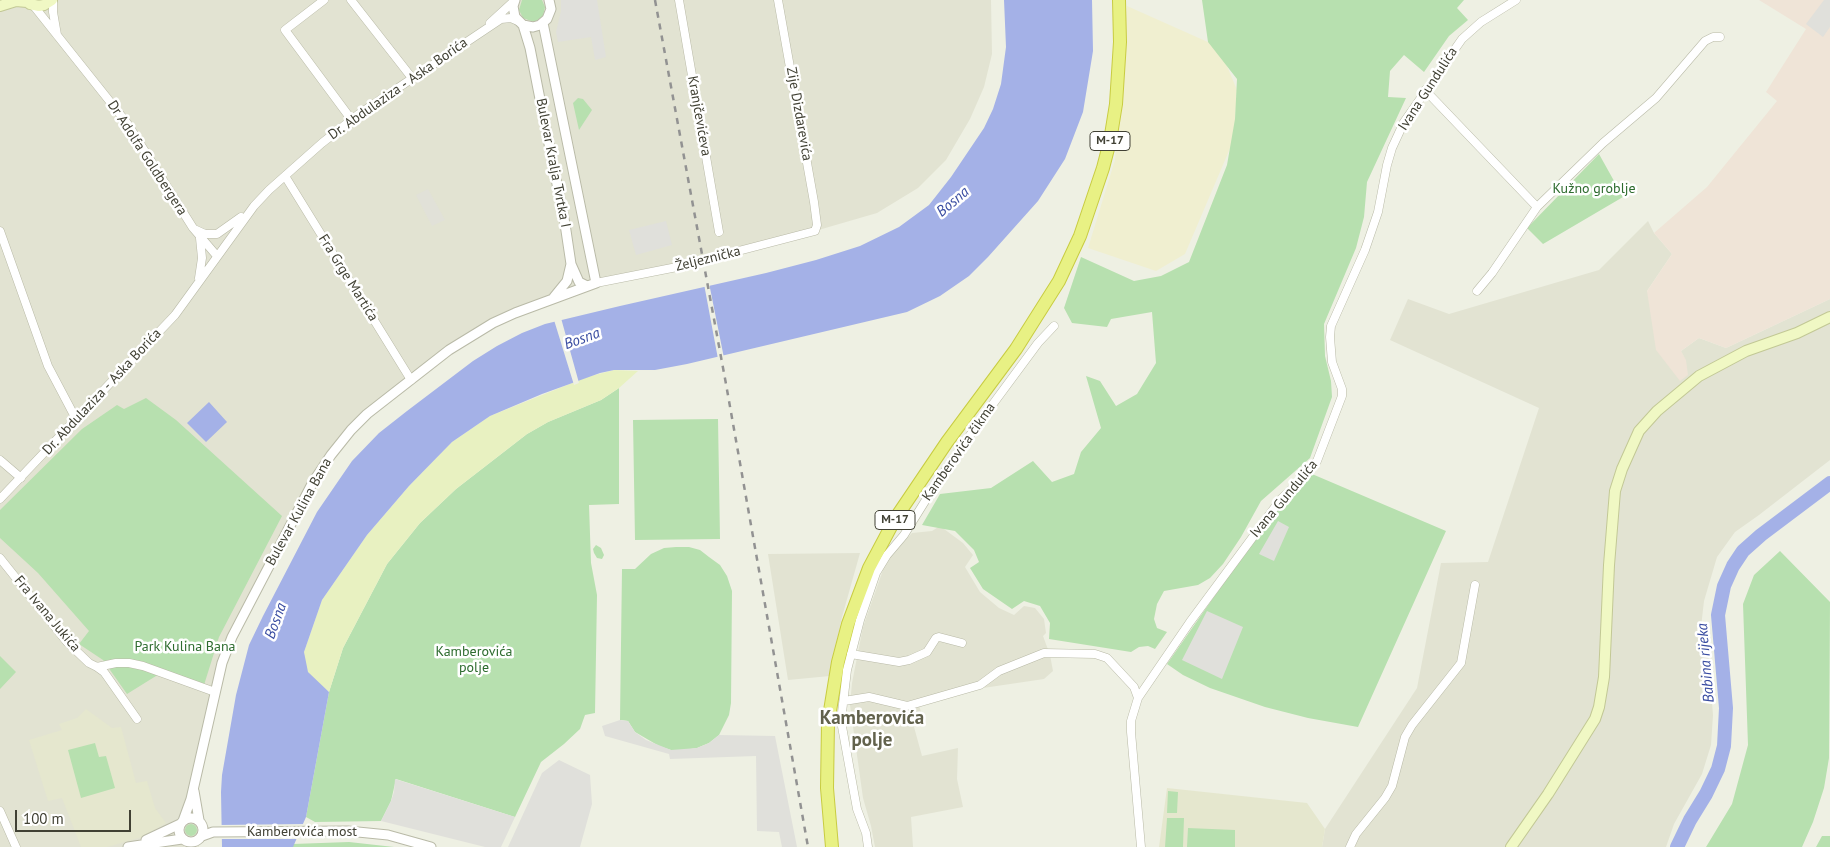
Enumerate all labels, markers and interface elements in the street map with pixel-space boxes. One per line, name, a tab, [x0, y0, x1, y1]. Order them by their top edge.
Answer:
street label: Dr. Abdulaziza - Aska Borića	[325, 34, 471, 144]
street label: Ivana Gundulića	[1395, 44, 1461, 134]
street label: Zije Dizdarevića	[782, 66, 816, 162]
street label: Kranjčevićeva	[684, 75, 714, 157]
street label: Dr Adolfa Goldbergera	[104, 97, 190, 219]
street label: Bulevar Kralja Tvrtka I	[532, 97, 574, 229]
road number: M-17	[1090, 132, 1130, 150]
park label: Kužno groblje	[1552, 181, 1636, 197]
water label: Bosna	[933, 183, 973, 221]
street label: Fra Grge Martića	[315, 231, 381, 325]
street label: Željeznička	[674, 243, 742, 275]
water label: Bosna	[562, 324, 602, 354]
street label: Dr. Abdulaziza - Aska Borića	[39, 325, 165, 459]
street label: Kamberovića čikma	[919, 400, 999, 504]
street label: Bulevar Kulina Bana	[262, 455, 336, 569]
street label: Ivana Gundulića	[1247, 457, 1321, 541]
road number: M-17	[875, 510, 915, 530]
street label: Fra Ivana Jukića	[10, 573, 84, 655]
water label: Bosna	[261, 601, 291, 641]
water label: Babina rijeka	[1694, 623, 1718, 703]
park label: Park Kulina Bana	[134, 639, 236, 655]
park label: Kamberovića polje	[436, 644, 512, 676]
district label: Kamberovića polje	[820, 708, 924, 752]
scale bar	[18, 800, 134, 832]
text: 100 m	[23, 809, 64, 828]
street label: Kamberovića most	[247, 824, 357, 840]

